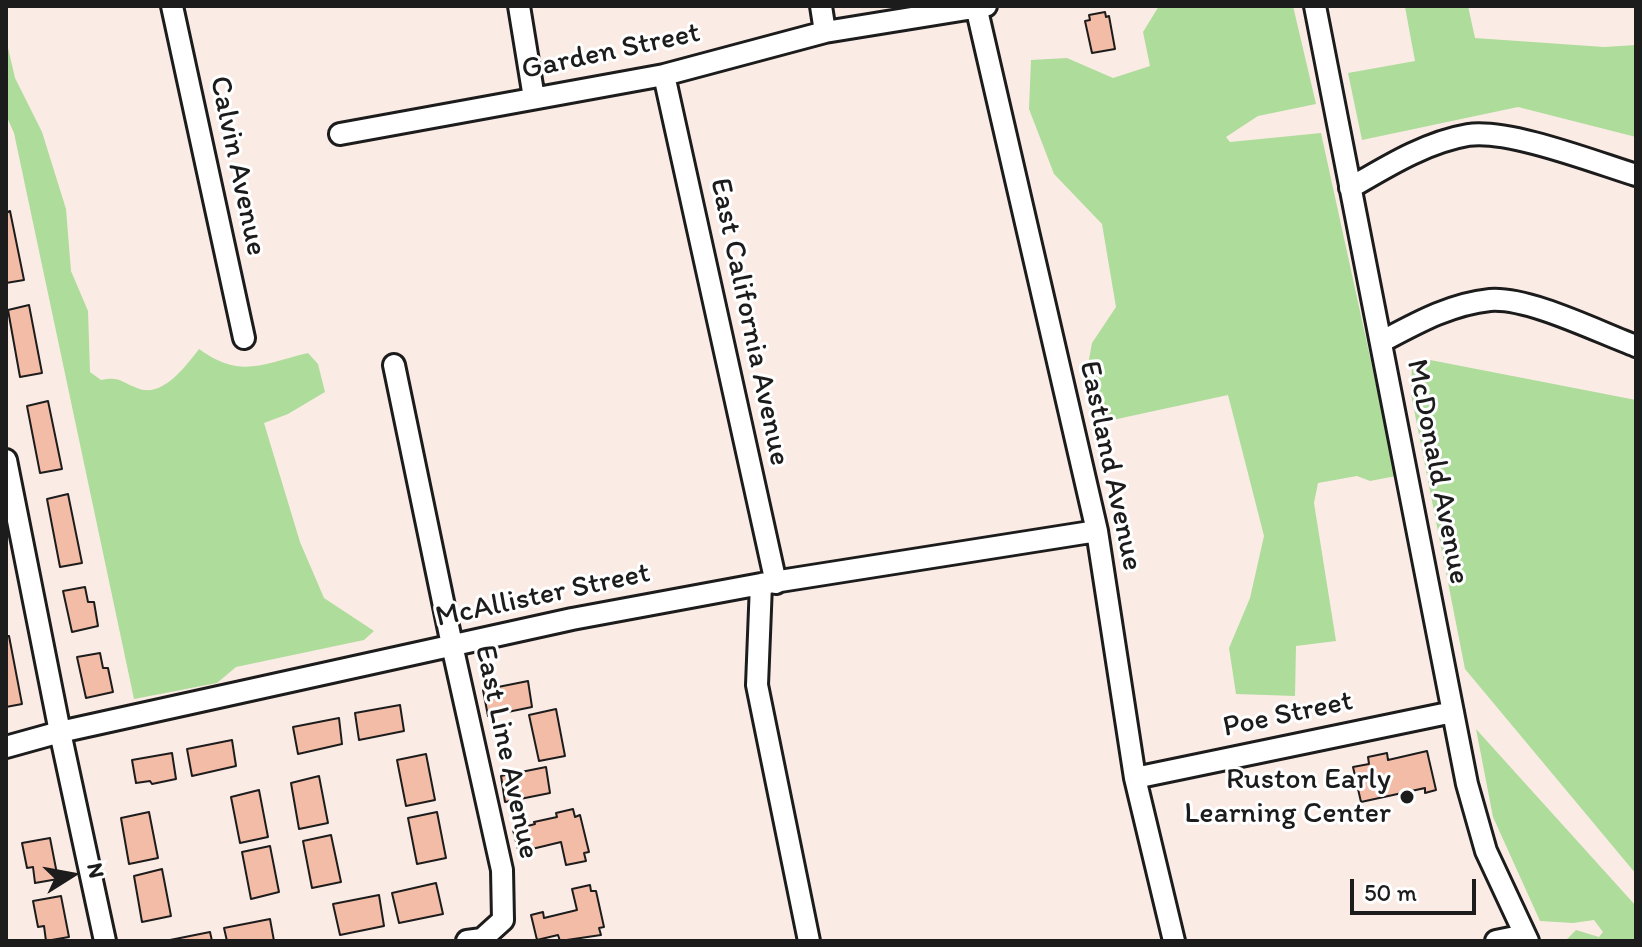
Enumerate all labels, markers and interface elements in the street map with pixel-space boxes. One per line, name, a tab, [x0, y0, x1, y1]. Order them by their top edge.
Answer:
street label: Garden Street	[518, 16, 704, 88]
street label: Calvin Avenue	[200, 73, 274, 259]
street label: East California Avenue	[701, 175, 797, 469]
street label: McDonald Avenue	[1398, 356, 1476, 588]
street label: Eastland Avenue	[1070, 358, 1150, 574]
street label: McAllister Street	[433, 556, 653, 636]
street label: East Line Avenue	[466, 642, 546, 862]
street label: Poe Street	[1220, 684, 1356, 746]
place label: Ruston Early Learning Center	[1184, 762, 1391, 832]
marker: Ruston Early Learning Center	[1398, 788, 1416, 806]
north arrow	[32, 835, 112, 915]
text: N	[81, 860, 111, 880]
scale bar	[1354, 863, 1480, 913]
text: 50 m	[1364, 878, 1417, 907]

